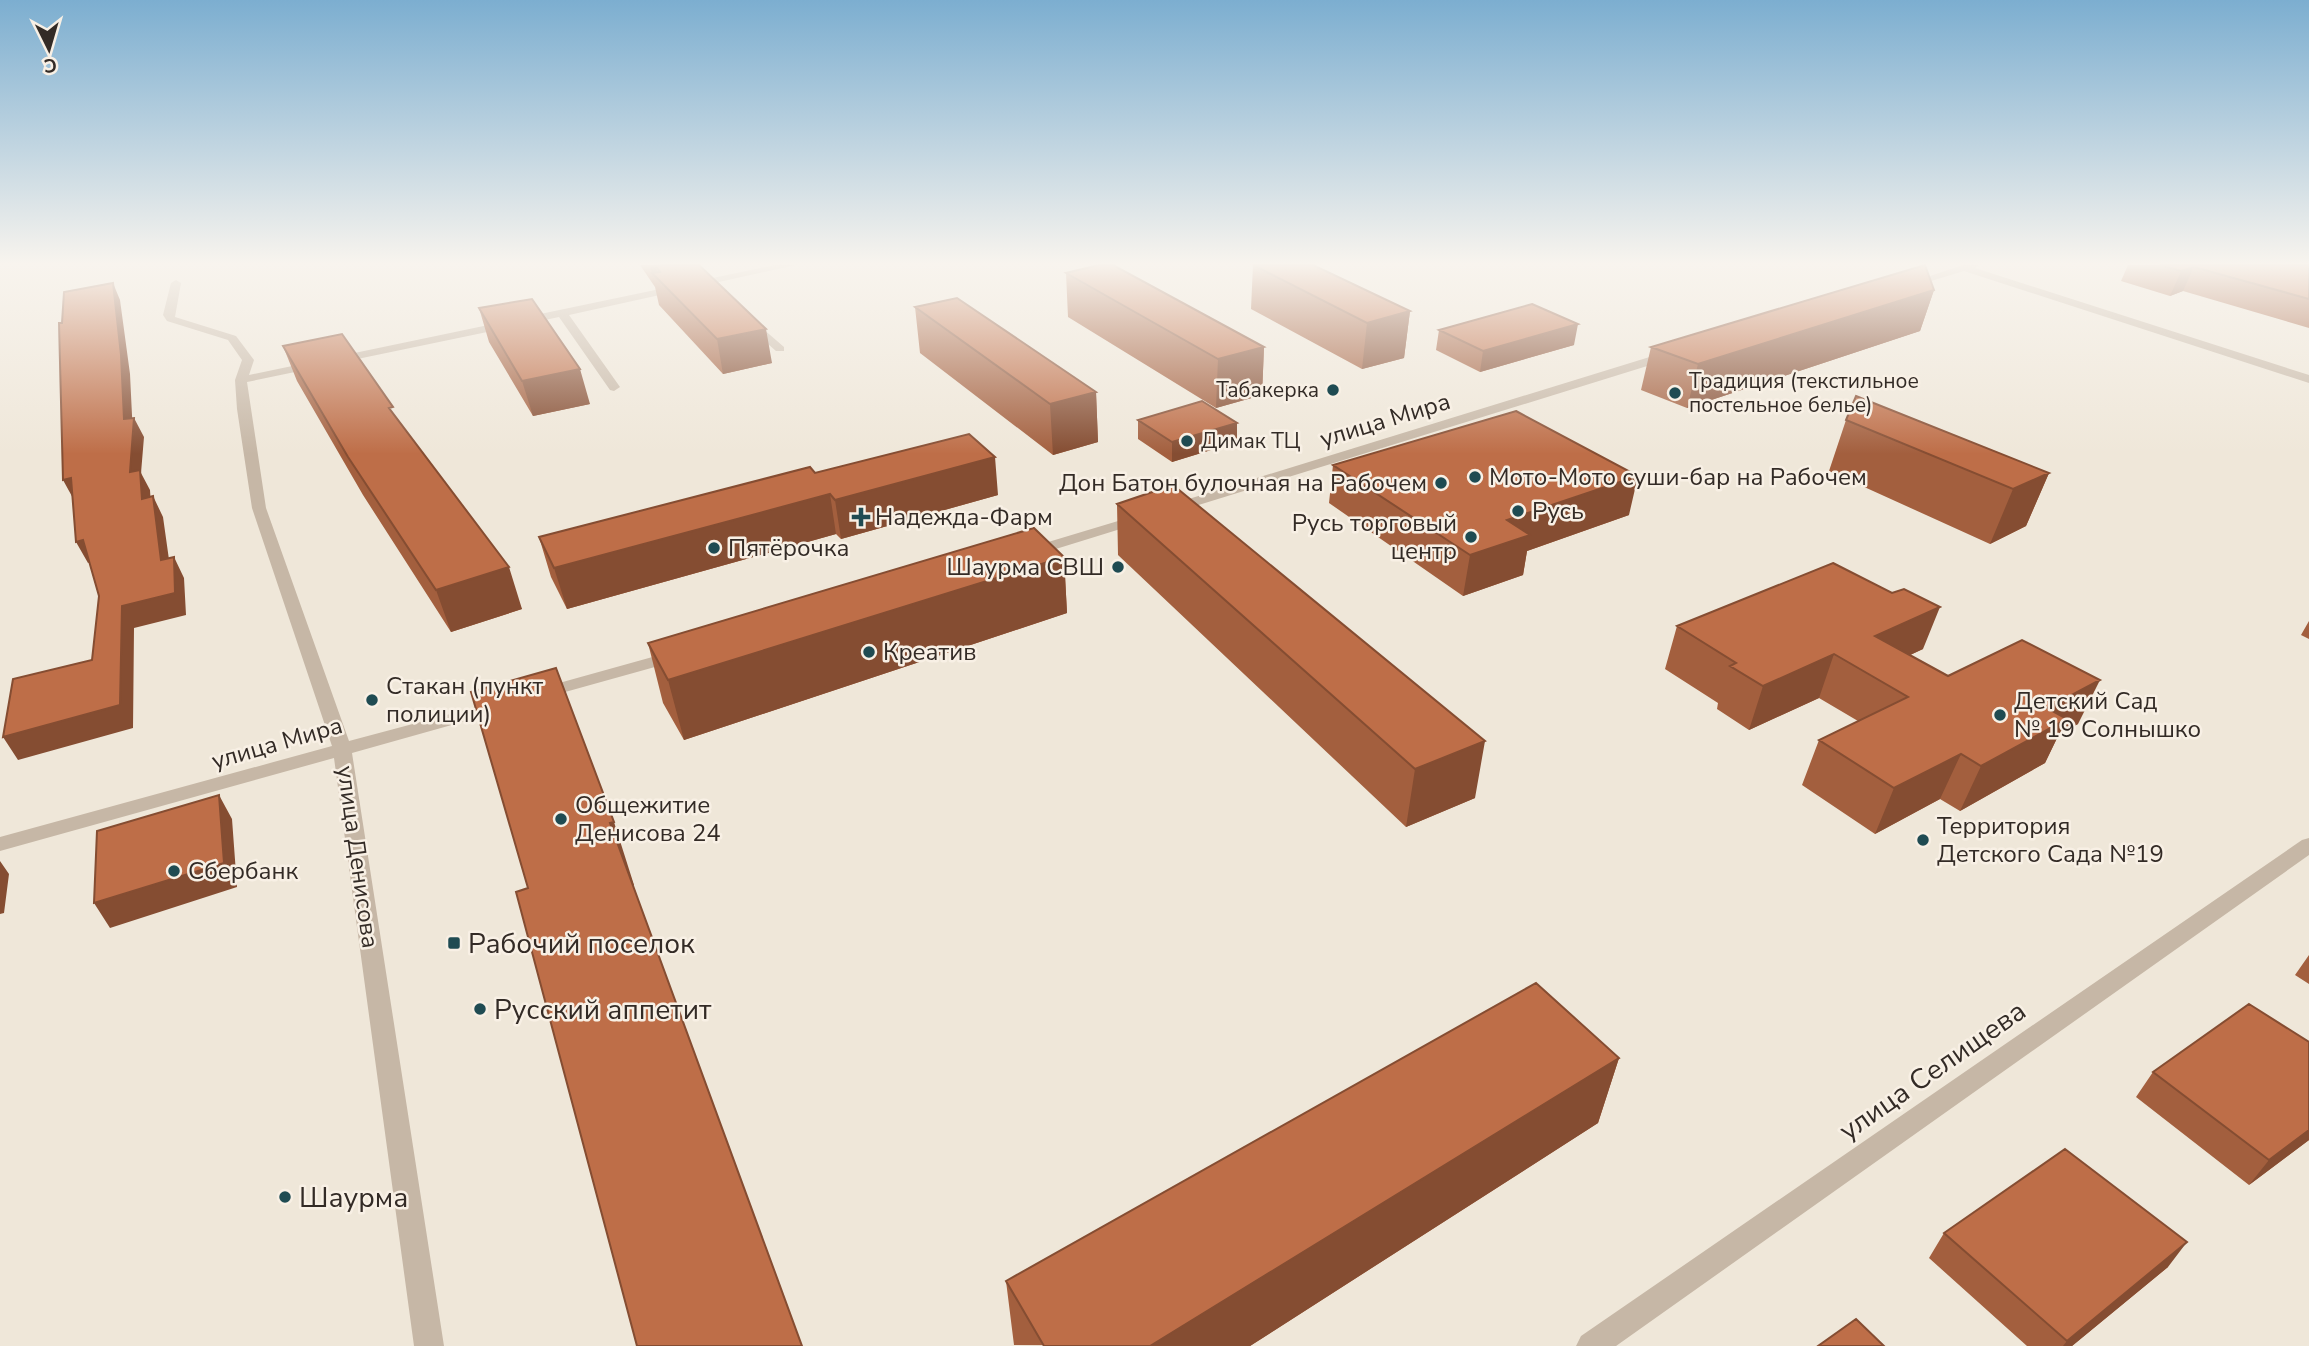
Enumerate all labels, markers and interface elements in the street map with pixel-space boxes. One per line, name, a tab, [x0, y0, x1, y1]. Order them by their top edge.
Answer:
north arrow	[14, 14, 84, 84]
text: С	[43, 51, 58, 78]
place label: Традиция (текстильное постельное белье)	[1689, 367, 1919, 419]
place label: Табакерка	[1216, 376, 1319, 404]
marker: Табакерка	[1325, 382, 1341, 398]
street label: улица Мира	[1316, 385, 1454, 455]
marker: Традиция (текстильное постельное белье)	[1667, 385, 1683, 401]
place label: Димак ТЦ	[1201, 427, 1301, 455]
marker: Димак ТЦ	[1179, 433, 1195, 449]
place label: Мото-Мото суши-бар на Рабочем	[1489, 461, 1867, 493]
place label: Дон Батон булочная на Рабочем	[1059, 467, 1427, 499]
marker: Мото-Мото суши-бар на Рабочем	[1467, 469, 1483, 485]
marker: Дон Батон булочная на Рабочем	[1433, 475, 1449, 491]
place label: Русь	[1532, 495, 1584, 527]
place label: Надежда-Фарм	[875, 501, 1053, 533]
marker: Русь	[1510, 503, 1526, 519]
place label: Русь торговый центр	[1292, 507, 1457, 567]
marker: Надежда-Фарм	[853, 509, 869, 525]
marker: Русь торговый центр	[1463, 529, 1479, 545]
place label: Пятёрочка	[728, 532, 849, 564]
marker: Пятёрочка	[706, 540, 722, 556]
place label: Шаурма СВШ	[946, 551, 1104, 583]
marker: Шаурма СВШ	[1110, 559, 1126, 575]
place label: Креатив	[883, 636, 976, 668]
marker: Креатив	[861, 644, 877, 660]
place label: Стакан (пункт полиции)	[386, 670, 543, 730]
place label: Детский Сад № 19 Солнышко	[2014, 685, 2201, 745]
marker: Стакан (пункт полиции)	[364, 692, 380, 708]
marker: Детский Сад № 19 Солнышко	[1992, 707, 2008, 723]
street label: улица Мира	[208, 709, 346, 777]
street label: улица Денисова	[329, 764, 387, 950]
place label: Общежитие Денисова 24	[575, 789, 721, 849]
place label: Территория Детского Сада №19	[1937, 810, 2164, 870]
marker: Общежитие Денисова 24	[553, 811, 569, 827]
marker: Территория Детского Сада №19	[1915, 832, 1931, 848]
place label: Сбербанк	[188, 855, 299, 887]
marker: Сбербанк	[166, 863, 182, 879]
place label: Рабочий поселок	[468, 925, 695, 963]
marker: Рабочий поселок	[446, 935, 462, 951]
place label: Русский аппетит	[494, 991, 712, 1029]
street label: улица Селищева	[1832, 992, 2034, 1150]
marker: Русский аппетит	[472, 1001, 488, 1017]
place label: Шаурма	[299, 1179, 408, 1217]
marker: Шаурма	[277, 1189, 293, 1205]

